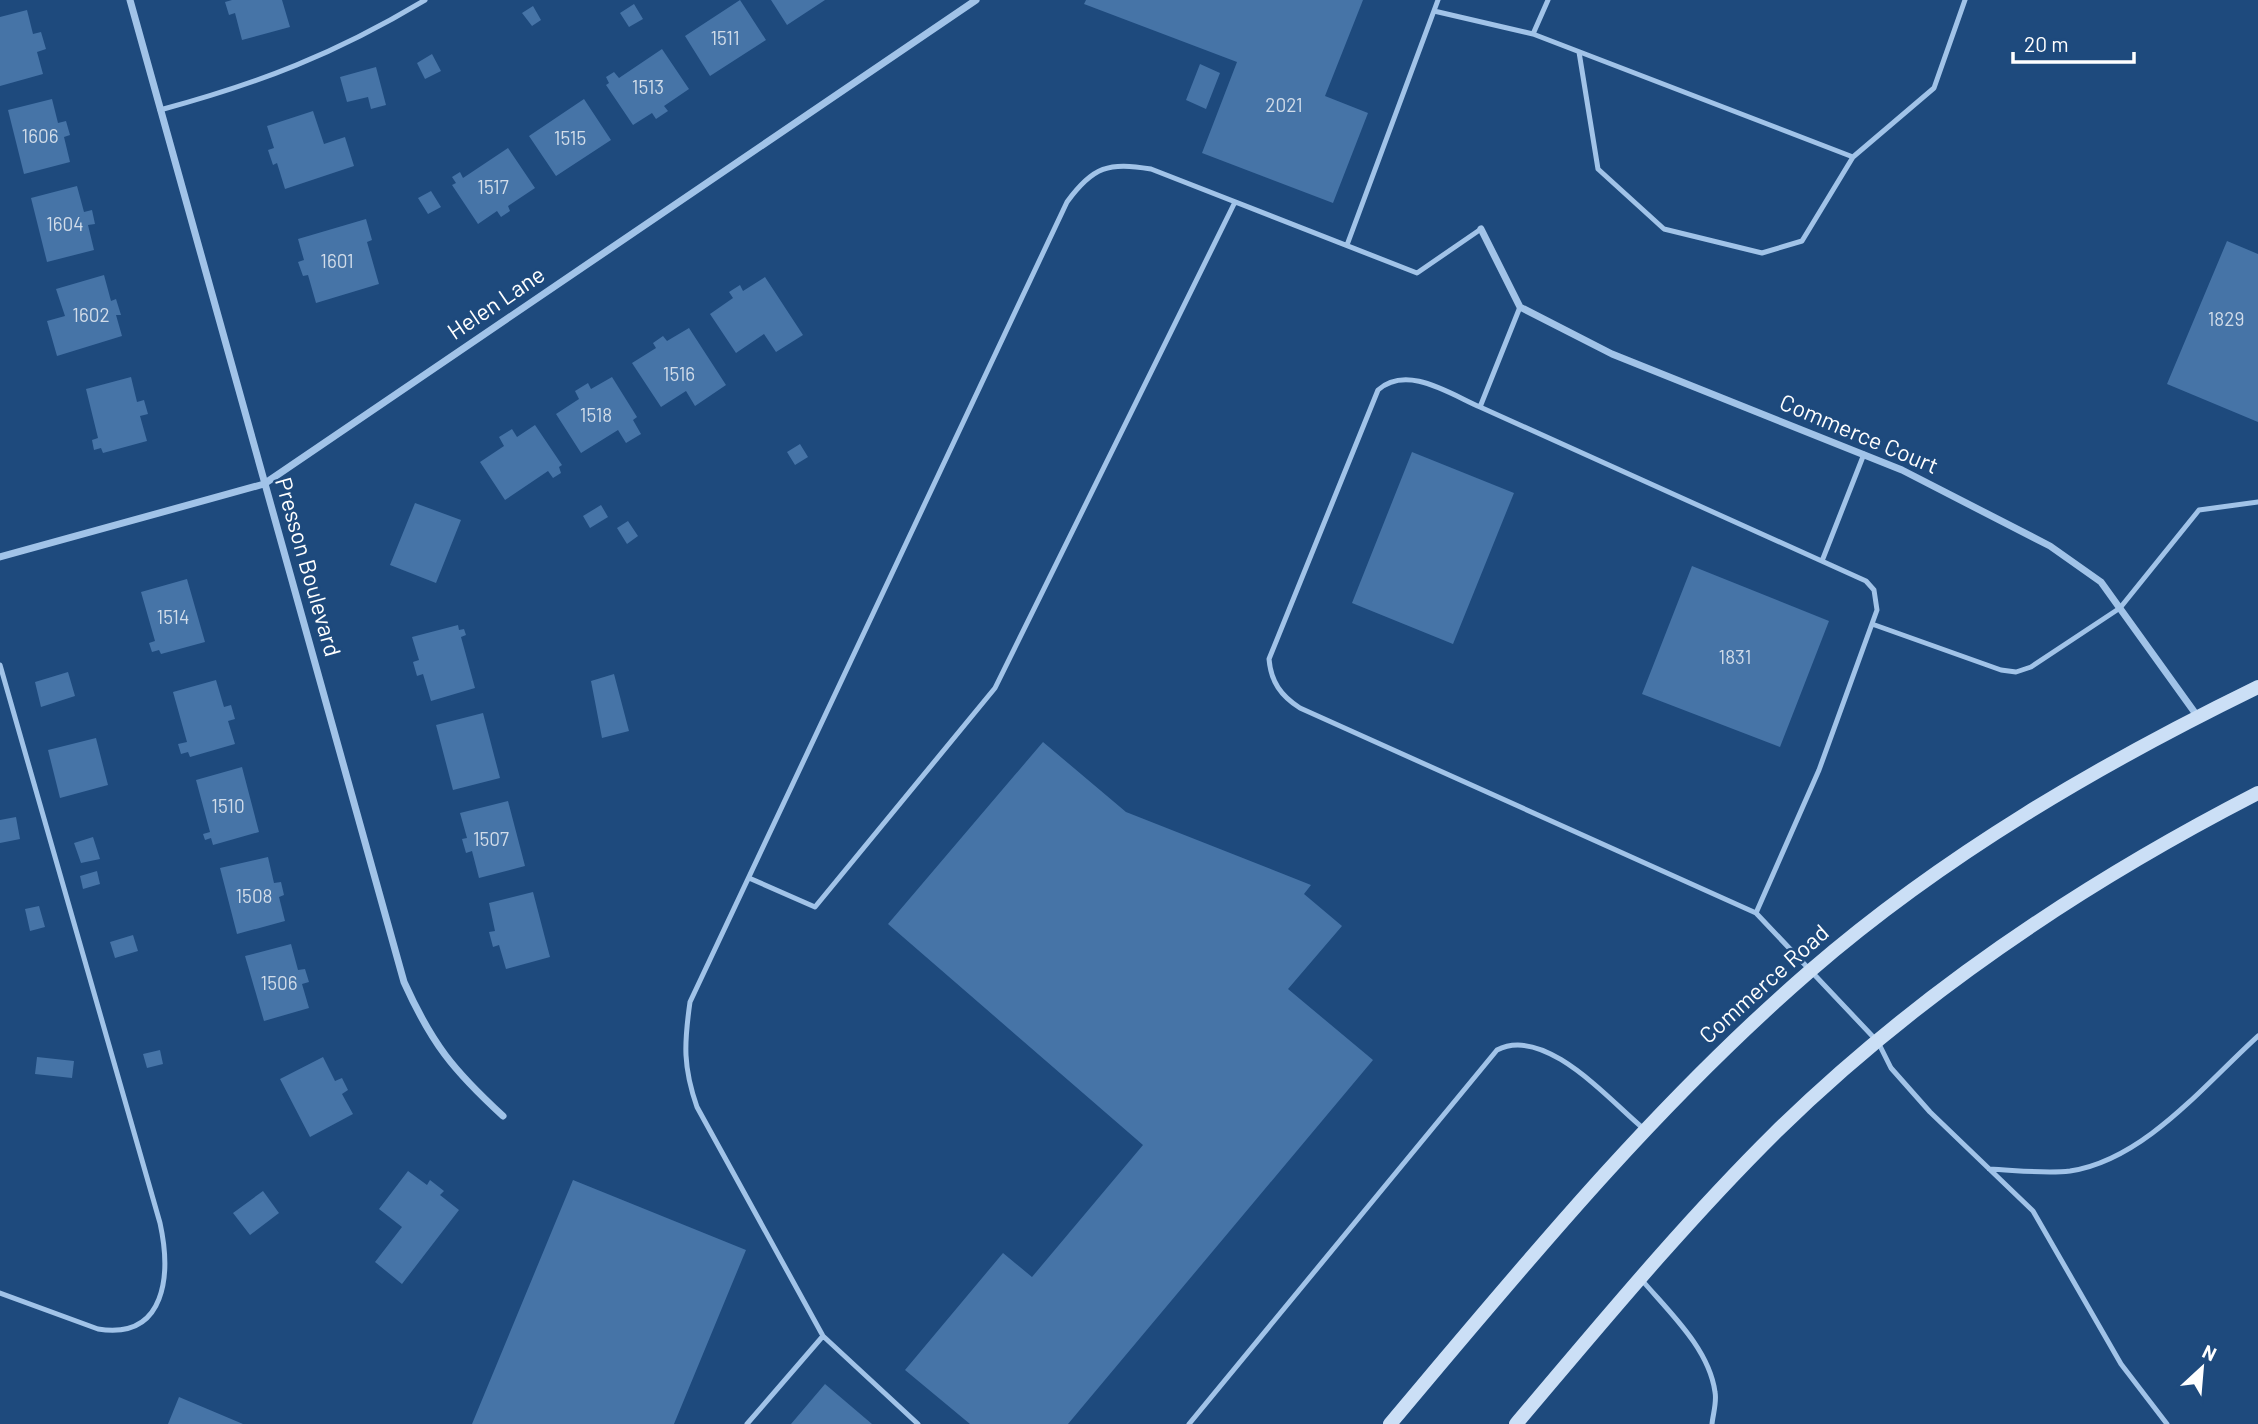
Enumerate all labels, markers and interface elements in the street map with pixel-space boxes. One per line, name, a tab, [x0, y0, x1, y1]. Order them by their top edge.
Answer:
scale bar	[2013, 21, 2134, 65]
house number: 1511	[710, 26, 740, 49]
text: 20 m	[2024, 31, 2069, 56]
house number: 1513	[632, 75, 664, 98]
house number: 2021	[1265, 93, 1303, 116]
house number: 1606	[22, 124, 58, 147]
house number: 1515	[554, 126, 586, 149]
house number: 1517	[477, 175, 509, 198]
house number: 1604	[46, 212, 84, 235]
house number: 1601	[320, 249, 354, 272]
street label: Helen Lane	[442, 259, 549, 345]
house number: 1602	[72, 303, 110, 326]
house number: 1829	[2208, 307, 2244, 330]
house number: 1516	[663, 362, 695, 385]
street label: Commerce Court	[1776, 387, 1943, 479]
house number: 1518	[580, 403, 612, 426]
street label: Presson Boulevard	[270, 474, 348, 660]
house number: 1514	[156, 605, 190, 628]
house number: 1831	[1719, 645, 1751, 668]
house number: 1510	[211, 794, 245, 817]
house number: 1507	[473, 827, 509, 850]
house number: 1508	[235, 884, 273, 907]
street label: Commerce Road	[1693, 918, 1834, 1049]
house number: 1506	[261, 971, 297, 994]
north arrow	[2167, 1333, 2237, 1403]
text: N	[2199, 1339, 2220, 1365]

